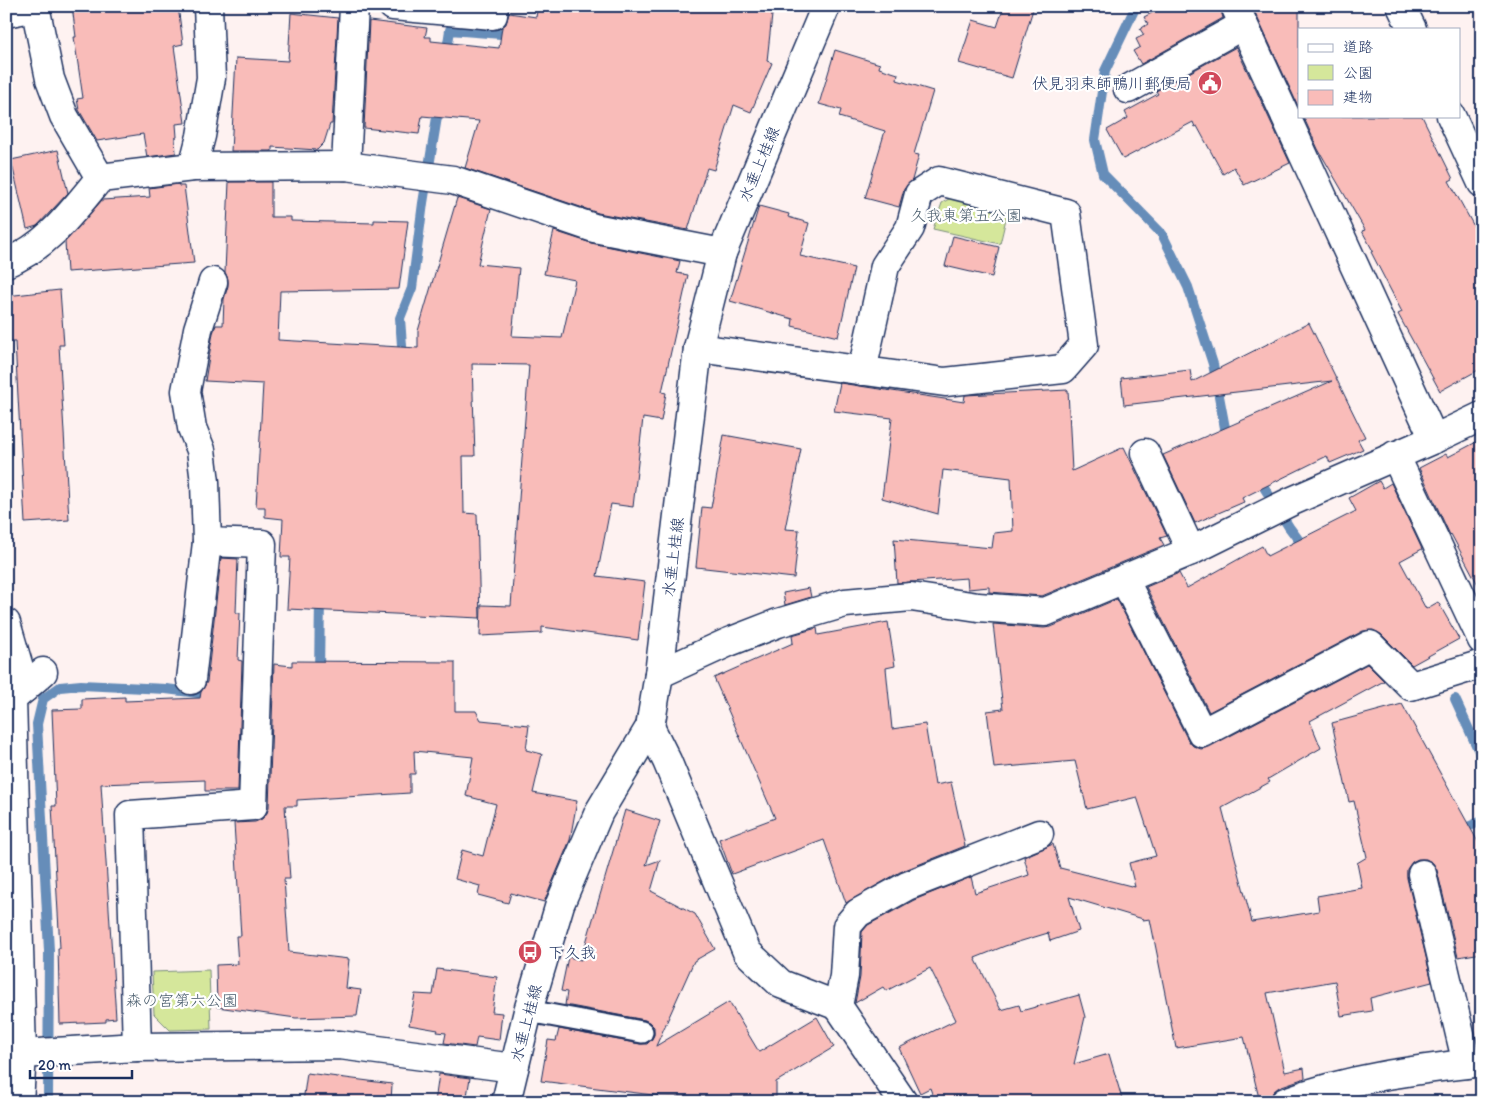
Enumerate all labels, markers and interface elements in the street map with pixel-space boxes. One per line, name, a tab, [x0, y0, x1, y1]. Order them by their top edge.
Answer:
legend	[1298, 28, 1460, 118]
text: 道路	[1343, 38, 1373, 56]
text: 公園	[1343, 64, 1373, 82]
public building icon: 伏見羽束師鴨川郵便局	[1197, 70, 1223, 96]
place label: 伏見羽束師鴨川郵便局	[1032, 74, 1192, 93]
text: 建物	[1343, 88, 1373, 106]
street label: 水垂上桂線	[735, 123, 783, 205]
park label: 久我東第五公園	[910, 206, 1022, 225]
street label: 水垂上桂線	[659, 516, 687, 598]
bus stop icon: 下久我	[517, 939, 543, 965]
place label: 下久我	[548, 943, 596, 962]
street label: 水垂上桂線	[506, 982, 546, 1064]
park label: 森の宮第六公園	[126, 991, 238, 1010]
scale bar	[30, 1048, 132, 1080]
text: 20 m	[38, 1056, 72, 1074]

